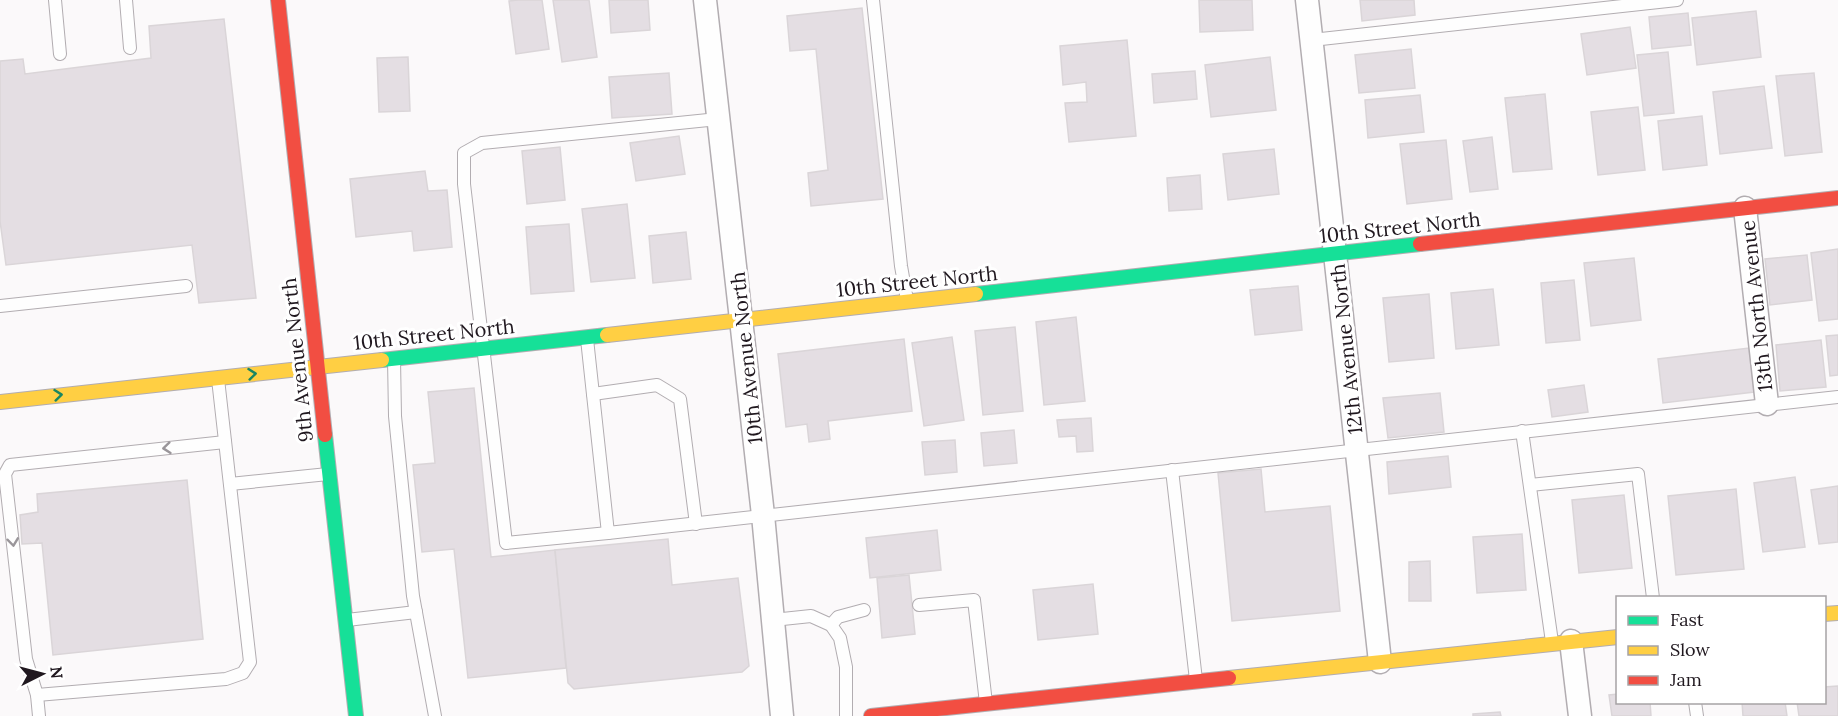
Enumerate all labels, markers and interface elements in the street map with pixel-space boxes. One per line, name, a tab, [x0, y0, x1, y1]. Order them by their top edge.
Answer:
street label: 10th Street North	[1318, 206, 1482, 248]
street label: 13th North Avenue	[1735, 219, 1777, 393]
street label: 10th Street North	[835, 260, 999, 302]
street label: 12th Avenue North	[1325, 262, 1367, 436]
street label: 10th Avenue North	[725, 271, 767, 445]
street label: 9th Avenue North	[276, 277, 318, 443]
street label: 10th Street North	[352, 313, 516, 355]
one-way arrow	[247, 368, 257, 381]
one-way arrow	[54, 389, 63, 402]
one-way arrow	[163, 441, 172, 454]
one-way arrow	[6, 538, 19, 547]
legend	[1616, 596, 1826, 704]
text: Fast	[1670, 608, 1704, 631]
text: Slow	[1670, 638, 1710, 661]
north arrow	[12, 644, 72, 704]
text: N	[46, 665, 68, 680]
text: Jam	[1669, 668, 1702, 691]

